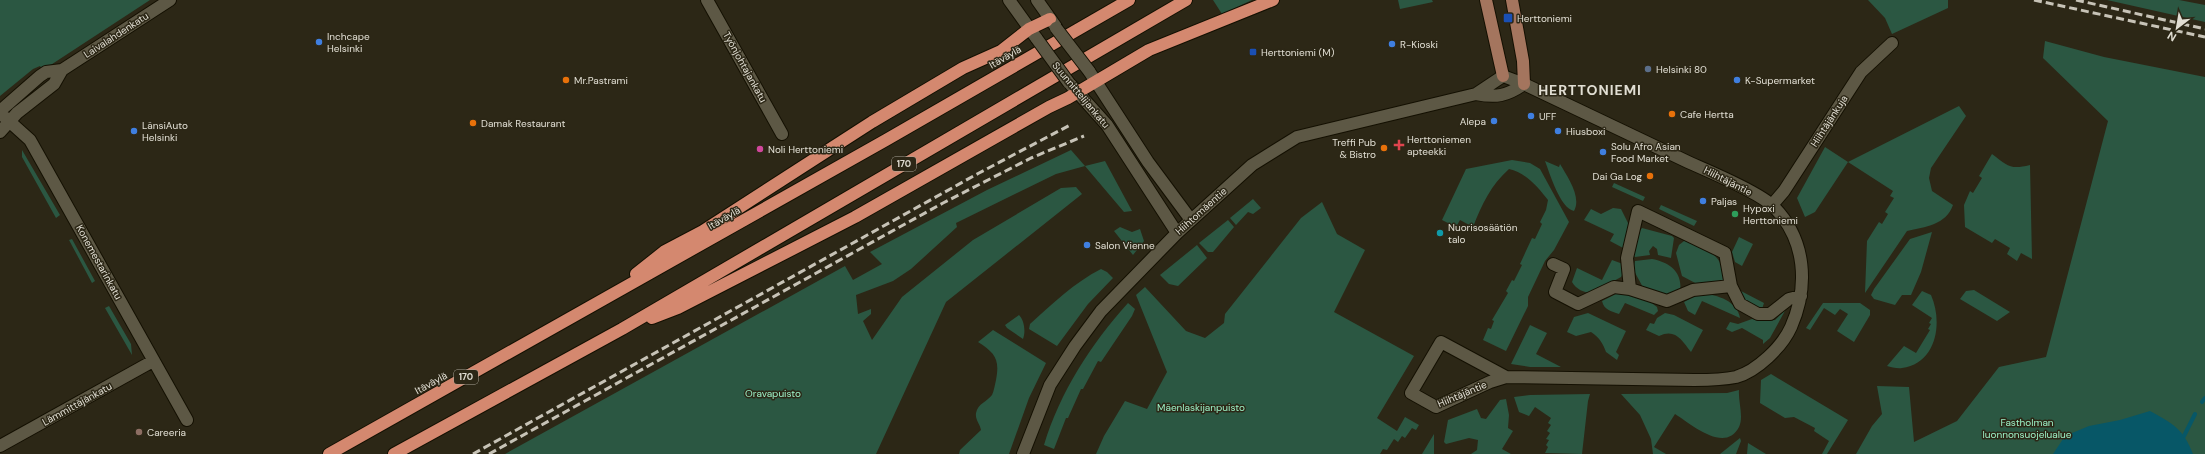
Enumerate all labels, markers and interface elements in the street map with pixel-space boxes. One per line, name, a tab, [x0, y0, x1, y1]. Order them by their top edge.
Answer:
north arrow	[2157, 8, 2197, 48]
street label: Laivalahdenkatu	[81, 9, 151, 61]
marker: Herttoniemi	[1502, 12, 1514, 24]
place label: Herttoniemi	[1517, 12, 1572, 25]
street label: Työnjohtajankatu	[720, 29, 770, 105]
text: N	[2165, 29, 2179, 45]
place label: Inchcape Helsinki	[327, 30, 370, 55]
marker: Inchcape Helsinki	[314, 37, 324, 47]
place label: R-Kioski	[1400, 38, 1438, 51]
marker: R-Kioski	[1387, 39, 1397, 49]
street label: Itäväylä	[987, 43, 1023, 71]
place label: Herttoniemi (M)	[1261, 46, 1335, 59]
marker: Herttoniemi (M)	[1248, 47, 1258, 57]
street label: Suunnittelijankatu	[1049, 59, 1113, 131]
place label: Helsinki 80	[1656, 63, 1707, 76]
marker: Helsinki 80	[1643, 64, 1653, 74]
place label: Mr.Pastrami	[574, 74, 628, 87]
place label: K-Supermarket	[1745, 74, 1815, 87]
marker: Mr.Pastrami	[561, 75, 571, 85]
marker: K-Supermarket	[1732, 75, 1742, 85]
district label: HERTTONIEMI	[1538, 81, 1642, 99]
street label: Hiihtäjänkuja	[1807, 93, 1851, 149]
place label: Cafe Hertta	[1680, 108, 1734, 121]
marker: Cafe Hertta	[1667, 109, 1677, 119]
place label: UFF	[1539, 110, 1557, 123]
marker: UFF	[1526, 111, 1536, 121]
place label: Alepa	[1460, 115, 1486, 128]
marker: Alepa	[1489, 116, 1499, 126]
place label: Damak Restaurant	[481, 117, 565, 130]
marker: Damak Restaurant	[468, 118, 478, 128]
place label: LänsiAuto Helsinki	[142, 119, 188, 144]
place label: Hiusboxi	[1566, 125, 1605, 138]
marker: LänsiAuto Helsinki	[129, 126, 139, 136]
marker: Hiusboxi	[1553, 126, 1563, 136]
place label: Herttoniemen apteekki	[1407, 133, 1471, 158]
place label: Treffi Pub & Bistro	[1332, 136, 1376, 161]
marker: Herttoniemen apteekki	[1394, 140, 1404, 150]
place label: Solu Afro Asian Food Market	[1611, 140, 1681, 165]
place label: Noli Herttoniemi	[768, 143, 843, 156]
marker: Treffi Pub & Bistro	[1379, 143, 1389, 153]
marker: Noli Herttoniemi	[755, 144, 765, 154]
marker: Solu Afro Asian Food Market	[1598, 147, 1608, 157]
road number: 170	[892, 157, 916, 171]
street label: Hiihtäjäntie	[1702, 163, 1755, 199]
place label: Dai Ga Log	[1593, 170, 1642, 183]
marker: Dai Ga Log	[1645, 171, 1655, 181]
street label: Hiihtomäentie	[1173, 184, 1230, 238]
place label: Paljas	[1711, 195, 1737, 208]
marker: Paljas	[1698, 196, 1708, 206]
place label: Hypoxi Herttoniemi	[1743, 202, 1798, 227]
street label: Itäväylä	[706, 204, 742, 232]
marker: Hypoxi Herttoniemi	[1730, 209, 1740, 219]
place label: Nuorisosäätiön talo	[1448, 221, 1518, 246]
street label: Konemestarinkatu	[73, 222, 125, 302]
marker: Nuorisosäätiön talo	[1435, 228, 1445, 238]
place label: Salon Vienne	[1095, 239, 1155, 252]
marker: Salon Vienne	[1082, 240, 1092, 250]
street label: Itäväylä	[413, 369, 449, 397]
road number: 170	[454, 370, 478, 384]
street label: Hiihtäjäntie	[1435, 378, 1489, 410]
street label: Lämmittäjänkatu	[40, 379, 114, 429]
park label: Oravapuisto	[745, 387, 801, 400]
park label: Mäenlaskijanpuisto	[1157, 401, 1245, 414]
park label: Fastholman luonnonsuojelualue	[1983, 416, 2072, 441]
place label: Careeria	[147, 426, 186, 439]
marker: Careeria	[134, 427, 144, 437]

